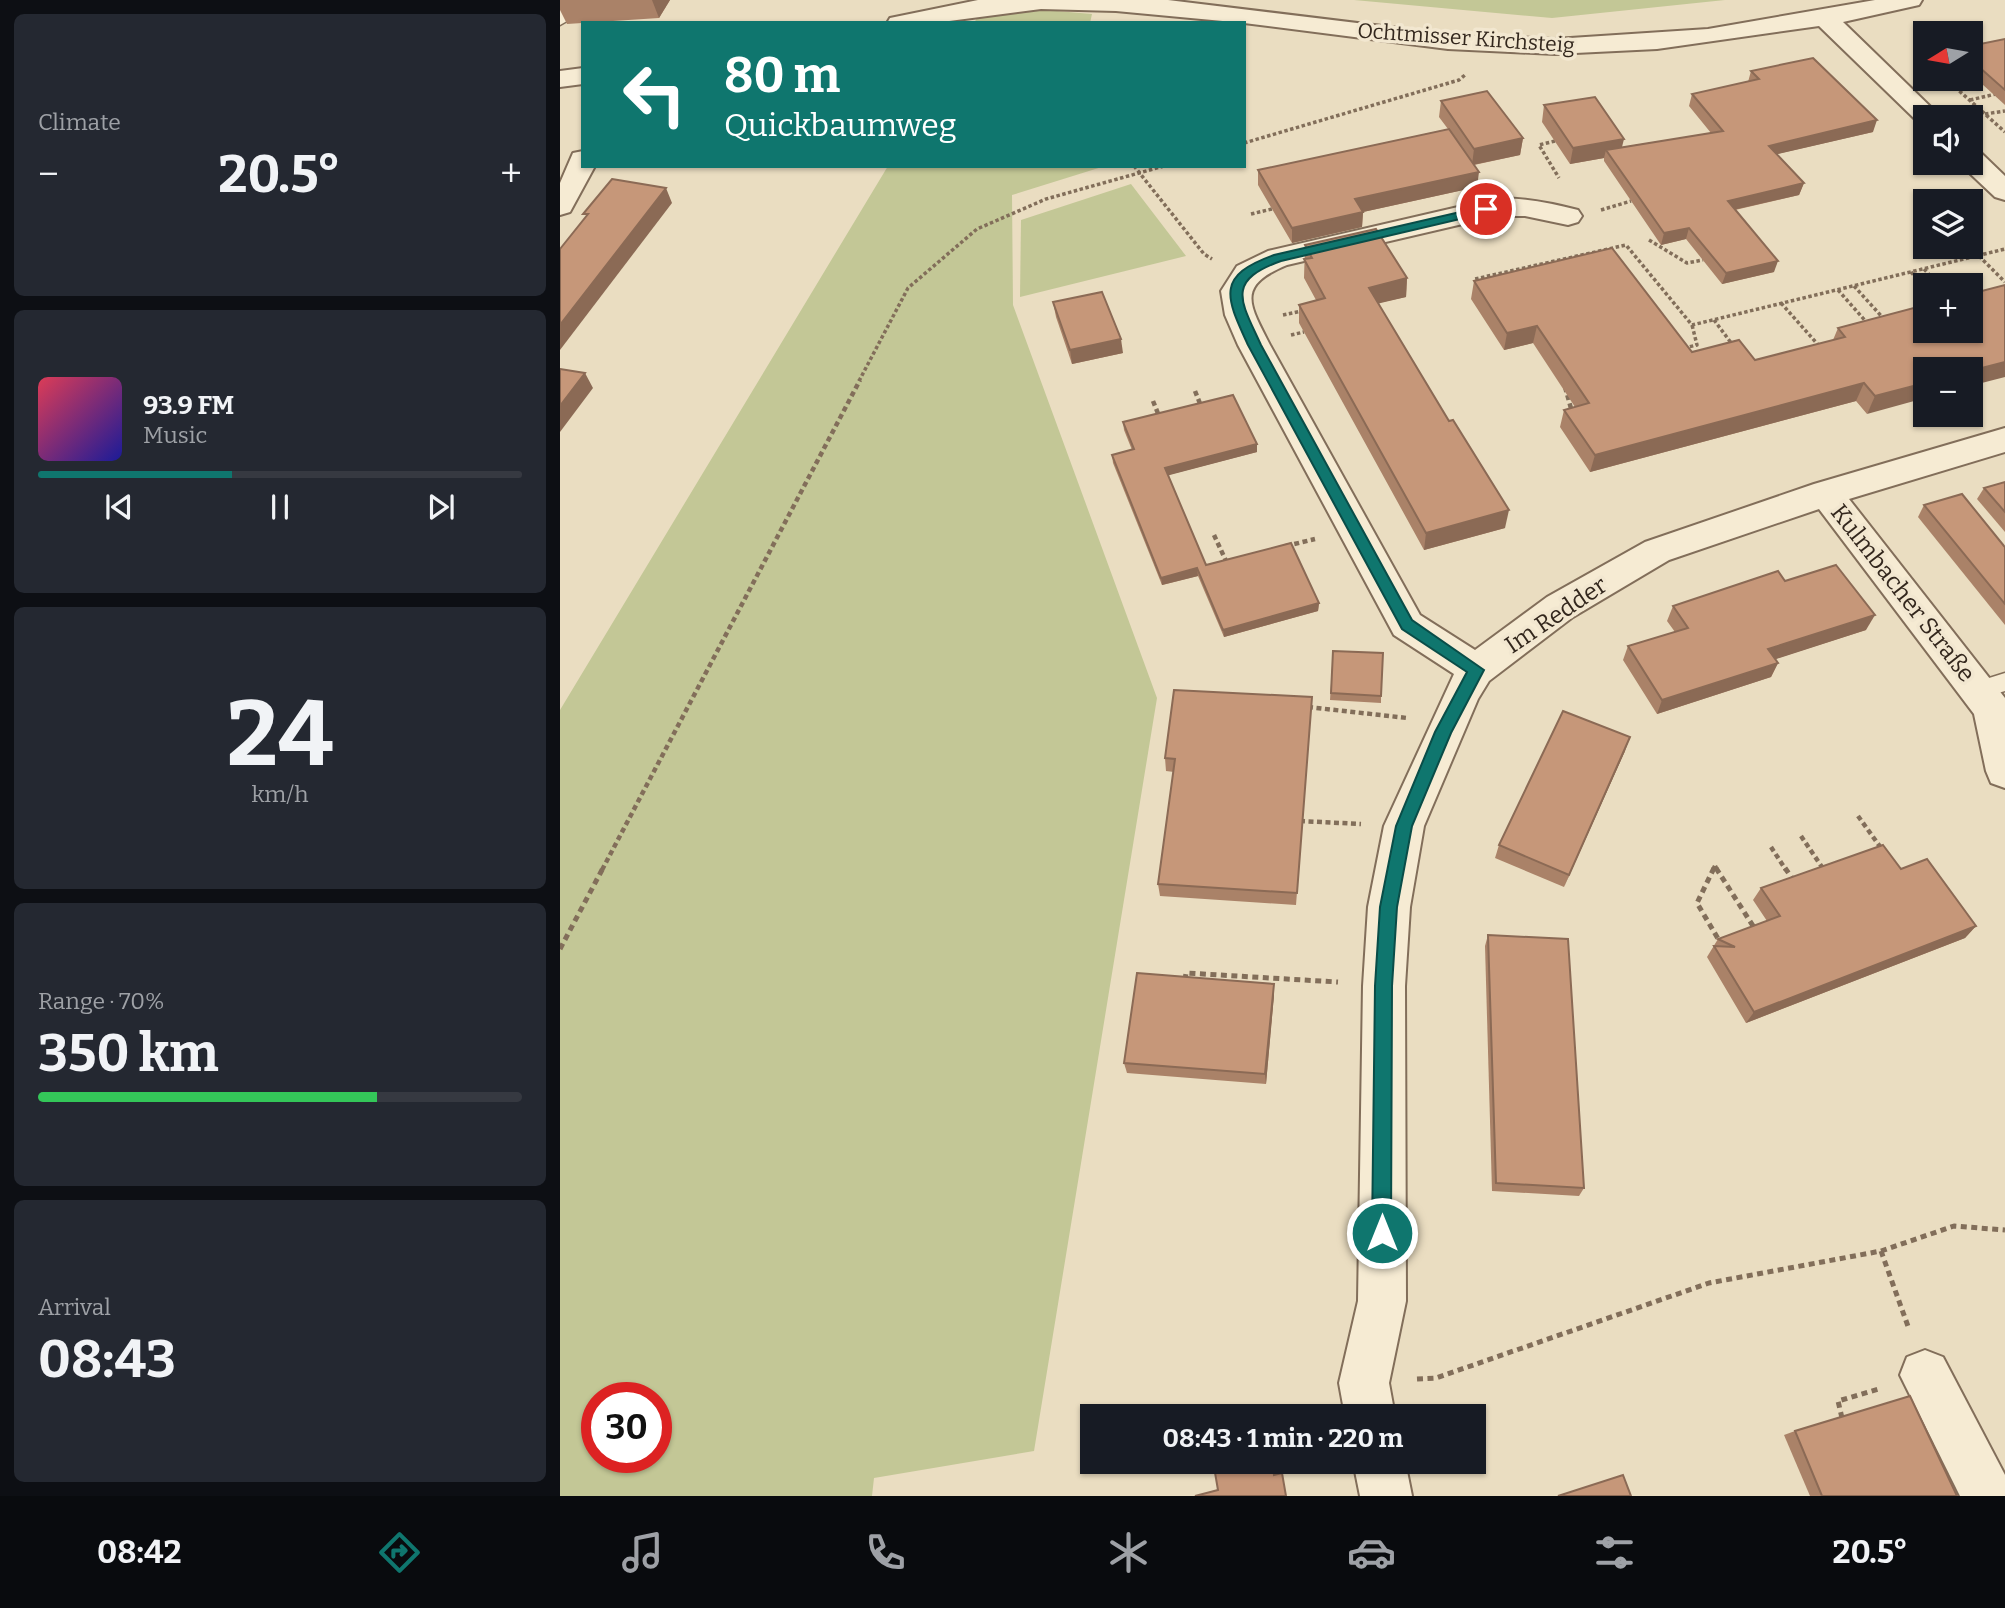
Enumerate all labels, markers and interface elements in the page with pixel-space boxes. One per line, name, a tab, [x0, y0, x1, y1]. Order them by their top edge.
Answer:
street label: Ochtmisser Kirchsteig	[1356, 17, 1576, 59]
north arrow	[1913, 21, 1983, 91]
map controls	[1913, 21, 1983, 427]
text: 80 m	[724, 46, 840, 105]
icon: left	[609, 49, 700, 140]
button: sound	[1913, 105, 1983, 175]
text: Quickbaumweg	[724, 106, 957, 144]
text: Climate	[38, 108, 121, 136]
text: 20.5°	[218, 143, 341, 206]
text: −	[38, 151, 59, 197]
text: +	[500, 151, 522, 197]
pin	[1456, 179, 1516, 239]
button: layers	[1913, 189, 1983, 259]
icon: arrive	[1467, 190, 1505, 228]
button: +	[1913, 273, 1983, 343]
button: −	[1913, 357, 1983, 427]
text: 93.9 FM	[143, 390, 234, 421]
text: Music	[143, 421, 207, 449]
icon: previous	[100, 488, 138, 526]
icon: pause	[261, 488, 299, 526]
icon: next	[422, 488, 460, 526]
street label: Kulmbacher Straße	[1825, 499, 1981, 687]
street label: Im Redder	[1500, 571, 1613, 659]
text: 24	[227, 680, 333, 789]
text: km/h	[252, 780, 308, 808]
text: Range · 70%	[38, 987, 164, 1015]
text: 350 km	[38, 1022, 219, 1085]
position arrow	[1345, 1196, 1419, 1270]
text: Arrival	[38, 1293, 111, 1321]
text: 08:43	[38, 1328, 176, 1391]
speed limit sign: 30	[581, 1382, 672, 1473]
text: 08:43 · 1 min · 220 m	[1163, 1423, 1403, 1454]
icon: directions	[375, 1528, 424, 1577]
icon: music	[618, 1528, 667, 1577]
icon: phone	[861, 1528, 910, 1577]
icon: climate	[1104, 1528, 1153, 1577]
icon: car	[1347, 1528, 1396, 1577]
icon: filters	[1590, 1528, 1639, 1577]
text: 08:42	[97, 1533, 181, 1571]
text: 20.5°	[1832, 1533, 1908, 1571]

